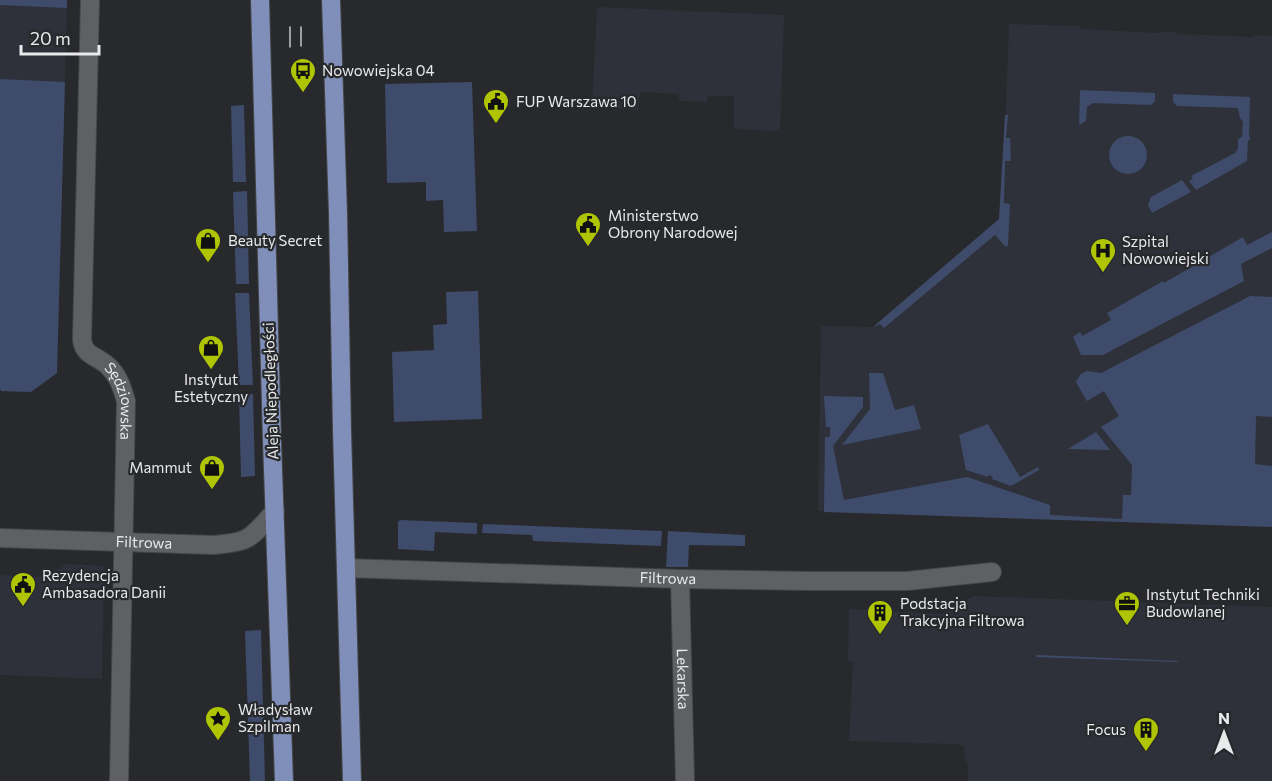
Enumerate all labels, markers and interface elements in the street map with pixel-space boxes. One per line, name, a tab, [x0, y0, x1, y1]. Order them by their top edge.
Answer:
scale bar	[21, 18, 99, 56]
text: 20 m	[30, 27, 71, 49]
bus stop icon: Nowowiejska 04	[288, 56, 318, 94]
place label: Nowowiejska 04	[322, 61, 435, 79]
public building icon: FUP Warszawa 10	[481, 87, 511, 125]
place label: FUP Warszawa 10	[516, 92, 637, 110]
place label: Ministerstwo Obrony Narodowej	[608, 206, 738, 241]
public building icon: Ministerstwo Obrony Narodowej	[573, 210, 603, 248]
shop icon: Beauty Secret	[193, 226, 223, 264]
place label: Beauty Secret	[228, 231, 322, 249]
place label: Szpital Nowowiejski	[1122, 232, 1209, 267]
hospital icon: Szpital Nowowiejski	[1088, 236, 1118, 274]
street label: Aleja Niepodległości	[259, 322, 281, 460]
shop icon: Instytut Estetyczny	[196, 333, 226, 371]
street label: Sędziowska	[101, 358, 137, 440]
place label: Instytut Estetyczny	[174, 370, 248, 405]
shop icon: Mammut	[197, 453, 227, 491]
place label: Mammut	[129, 458, 192, 476]
street label: Filtrowa	[115, 532, 173, 552]
place label: Rezydencja Ambasadora Danii	[42, 566, 166, 601]
street label: Filtrowa	[639, 568, 696, 587]
public building icon: Rezydencja Ambasadora Danii	[8, 570, 38, 608]
place label: Instytut Techniki Budowlanej	[1146, 585, 1260, 620]
office icon: Instytut Techniki Budowlanej	[1112, 589, 1142, 627]
place label: Podstacja Trakcyjna Filtrowa	[900, 594, 1025, 629]
building icon: Podstacja Trakcyjna Filtrowa	[865, 598, 895, 636]
street label: Lekarska	[674, 648, 693, 710]
place label: Władysław Szpilman	[238, 700, 313, 735]
north arrow	[1194, 703, 1254, 763]
place icon: Władysław Szpilman	[203, 704, 233, 742]
text: N	[1218, 708, 1230, 727]
building icon: Focus	[1131, 715, 1161, 753]
place label: Focus	[1086, 720, 1126, 738]

